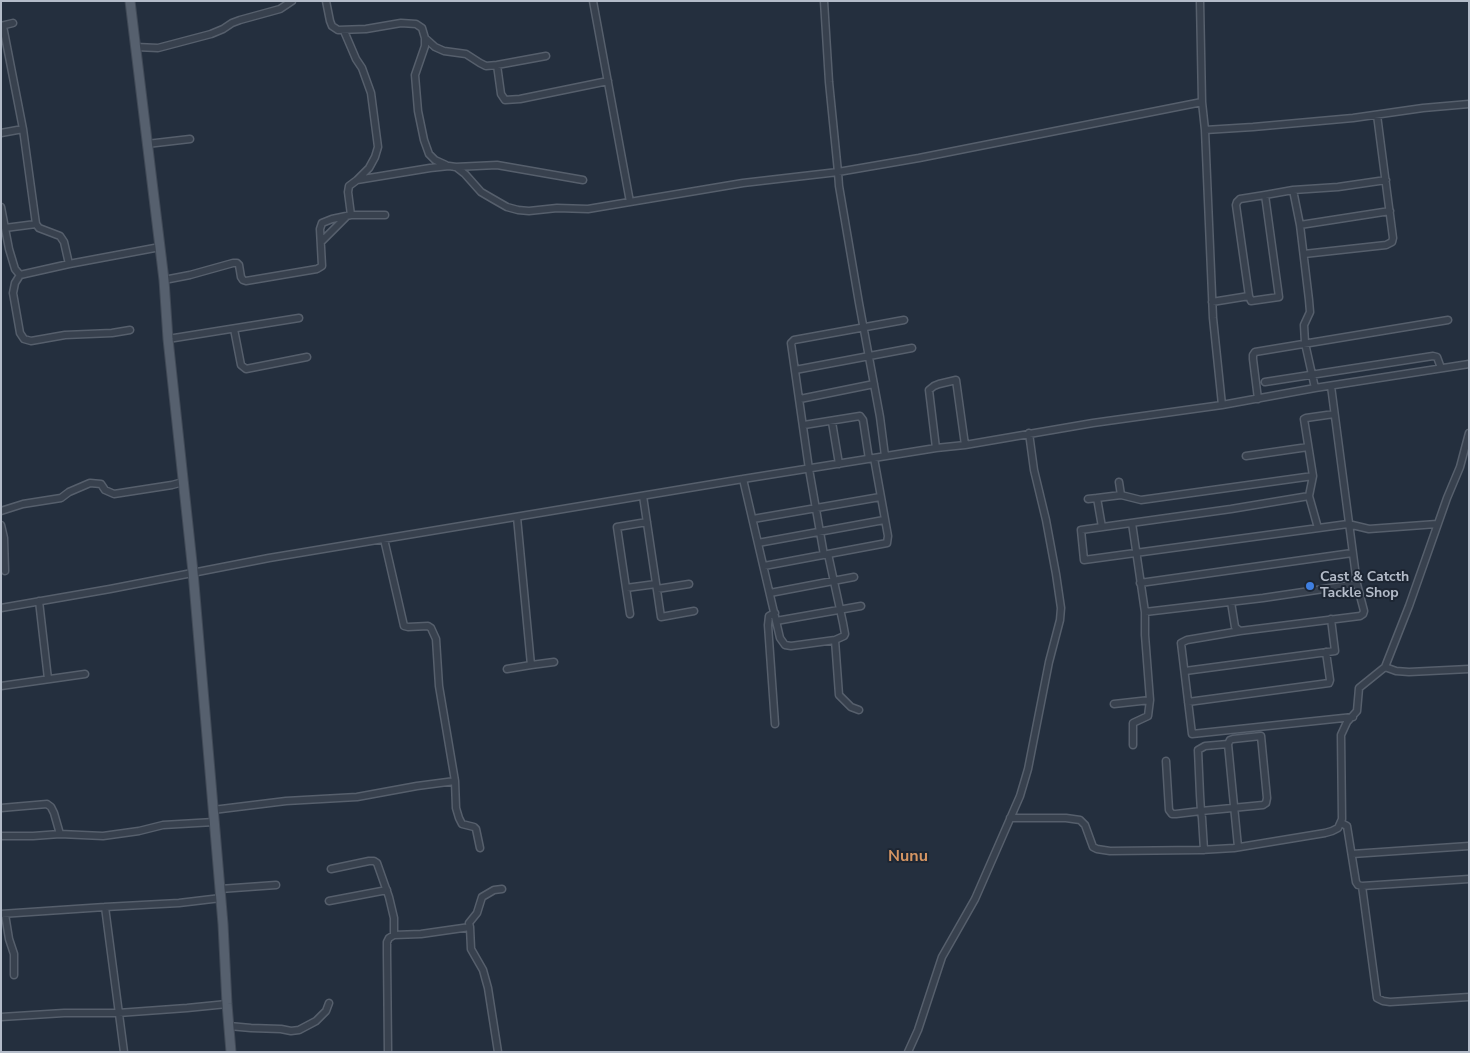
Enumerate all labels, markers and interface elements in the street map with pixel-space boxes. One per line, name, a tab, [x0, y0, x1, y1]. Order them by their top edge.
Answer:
place label: Cast & Catcth Tackle Shop	[1320, 570, 1409, 602]
marker: Cast & Catcth Tackle Shop	[1304, 580, 1316, 592]
district label: Nunu	[888, 847, 928, 867]

